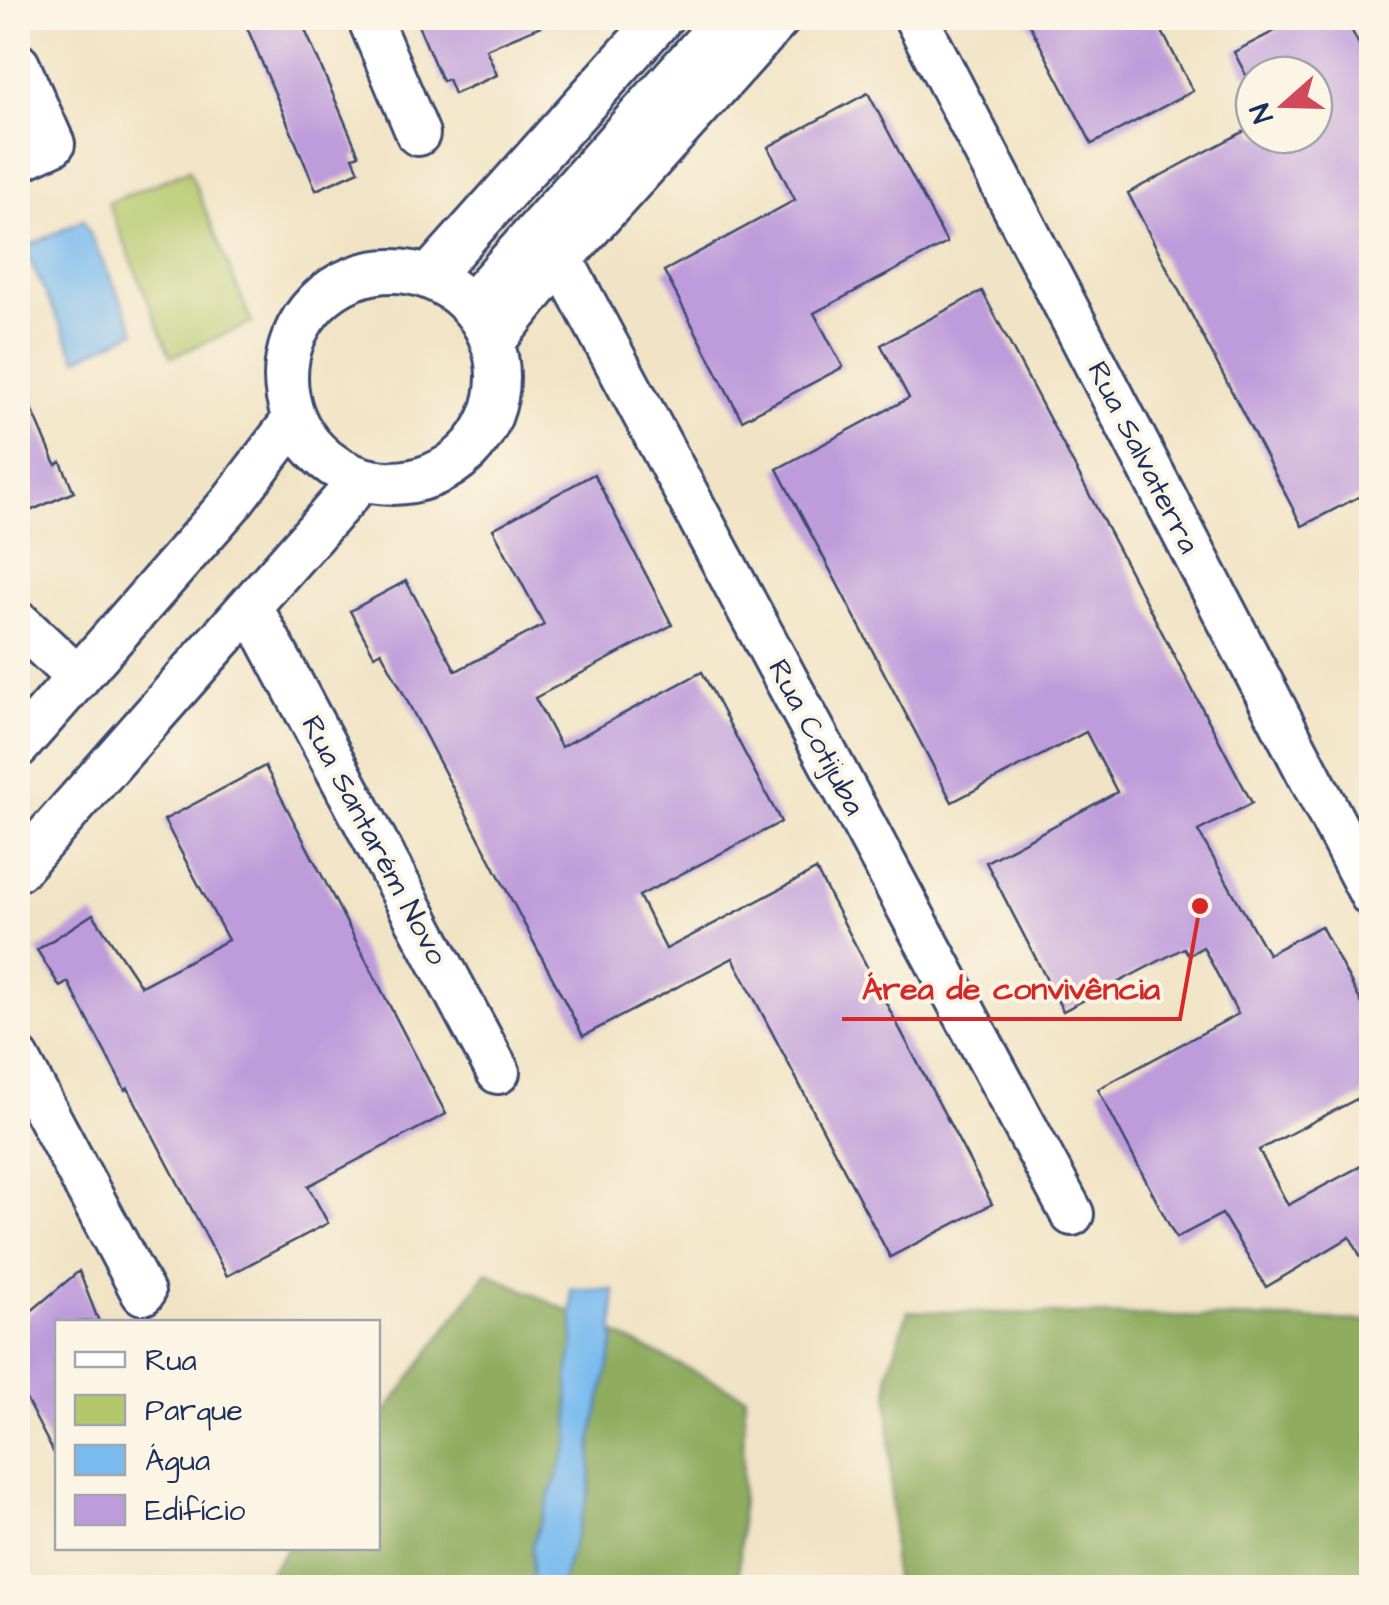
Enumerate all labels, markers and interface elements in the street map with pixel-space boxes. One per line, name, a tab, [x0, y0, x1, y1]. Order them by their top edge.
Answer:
north arrow	[1234, 55, 1334, 155]
text: N	[1240, 98, 1283, 128]
street label: Rua Salvaterra	[1077, 354, 1210, 561]
street label: Rua Cotijuba	[757, 652, 875, 823]
street label: Rua Santarém Novo	[291, 708, 458, 973]
callout: Área de convivência	[842, 957, 1180, 1019]
text: Área de convivência	[862, 967, 1161, 1012]
legend	[55, 1320, 380, 1550]
text: Rua	[145, 1340, 197, 1382]
text: Parque	[145, 1390, 243, 1432]
text: Água	[145, 1440, 210, 1483]
text: Edifício	[145, 1490, 246, 1532]

